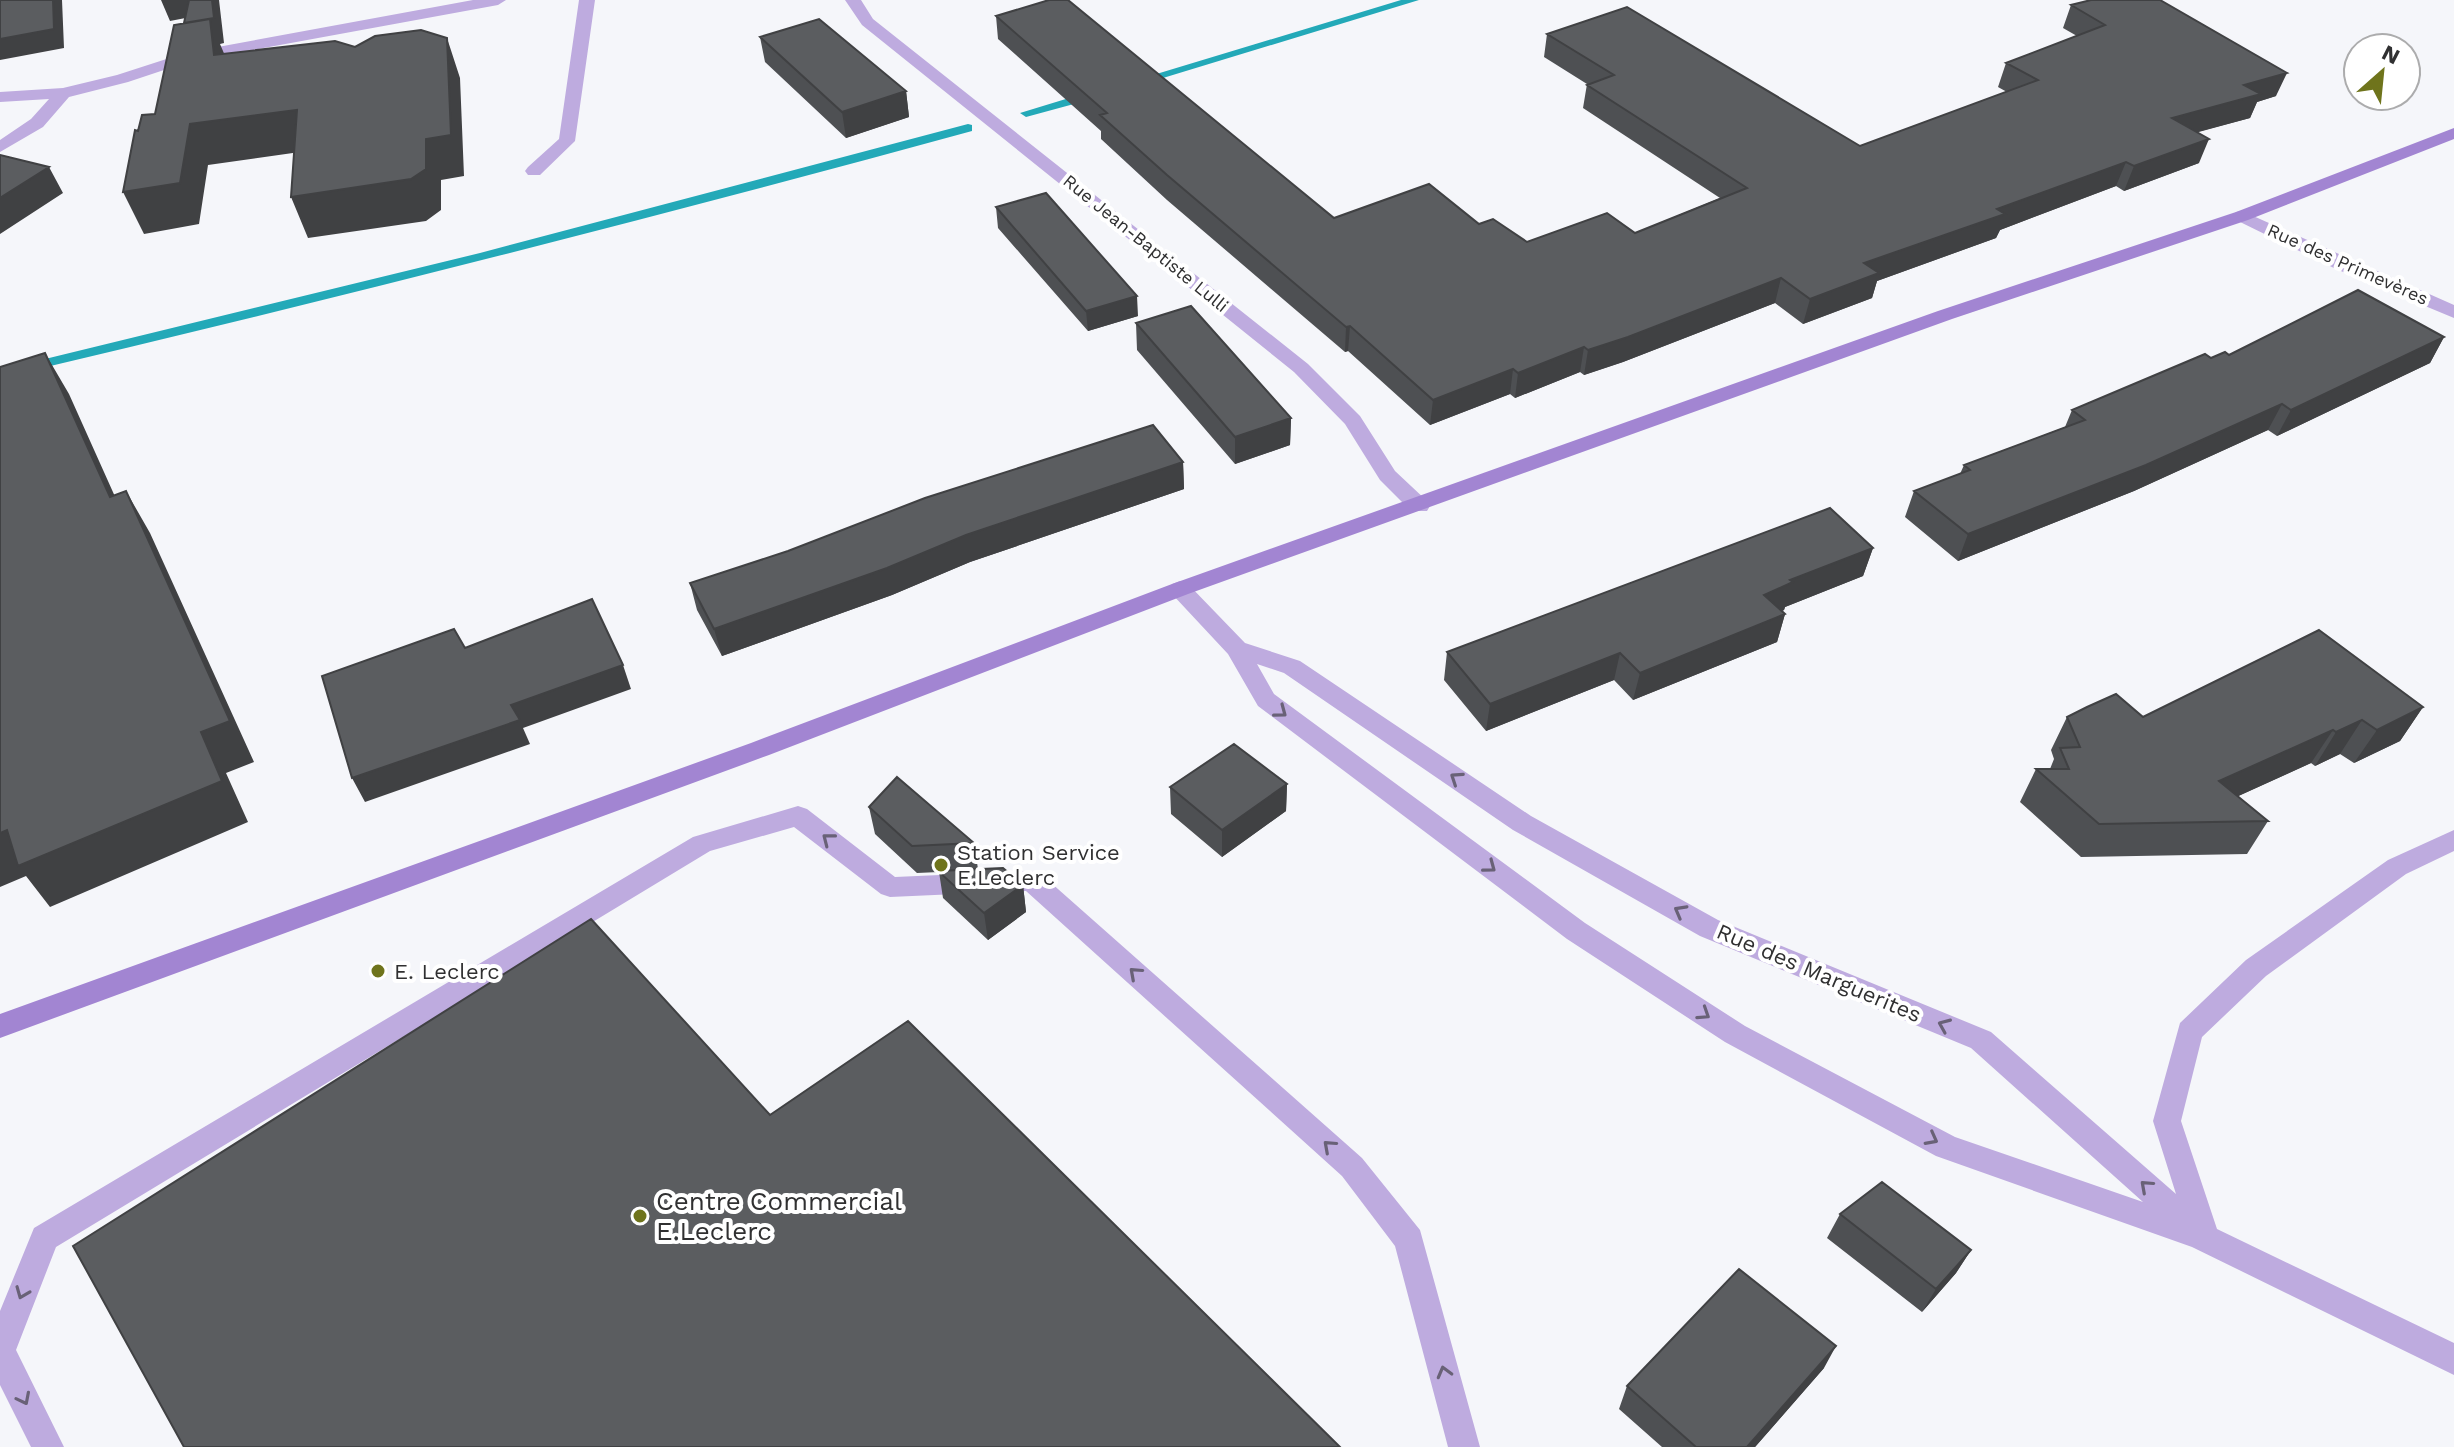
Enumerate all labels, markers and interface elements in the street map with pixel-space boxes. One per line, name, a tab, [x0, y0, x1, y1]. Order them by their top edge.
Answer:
north arrow	[2342, 32, 2422, 112]
text: N	[2378, 40, 2404, 69]
street label: Rue Jean-Baptiste Lulli	[1059, 170, 1233, 316]
street label: Rue des Primevères	[2264, 219, 2432, 309]
one-way arrow	[1272, 702, 1287, 717]
one-way arrow	[1451, 773, 1465, 788]
one-way arrow	[822, 835, 837, 849]
place label: Station Service E.Leclerc	[957, 840, 1120, 890]
marker: Station Service E.Leclerc	[932, 856, 950, 874]
one-way arrow	[1481, 857, 1496, 871]
one-way arrow	[1674, 905, 1689, 921]
street label: Rue des Marguerites	[1713, 919, 1925, 1027]
place label: E. Leclerc	[394, 959, 500, 984]
marker: E. Leclerc	[369, 962, 387, 980]
one-way arrow	[1130, 968, 1145, 983]
one-way arrow	[1695, 1004, 1710, 1019]
one-way arrow	[1938, 1018, 1952, 1035]
one-way arrow	[1924, 1130, 1938, 1145]
one-way arrow	[1323, 1142, 1338, 1156]
one-way arrow	[2140, 1181, 2155, 1196]
place label: Centre Commercial E.Leclerc	[656, 1186, 902, 1246]
marker: Centre Commercial E.Leclerc	[631, 1207, 649, 1225]
one-way arrow	[16, 1285, 32, 1299]
one-way arrow	[1437, 1365, 1454, 1379]
one-way arrow	[14, 1391, 30, 1406]

